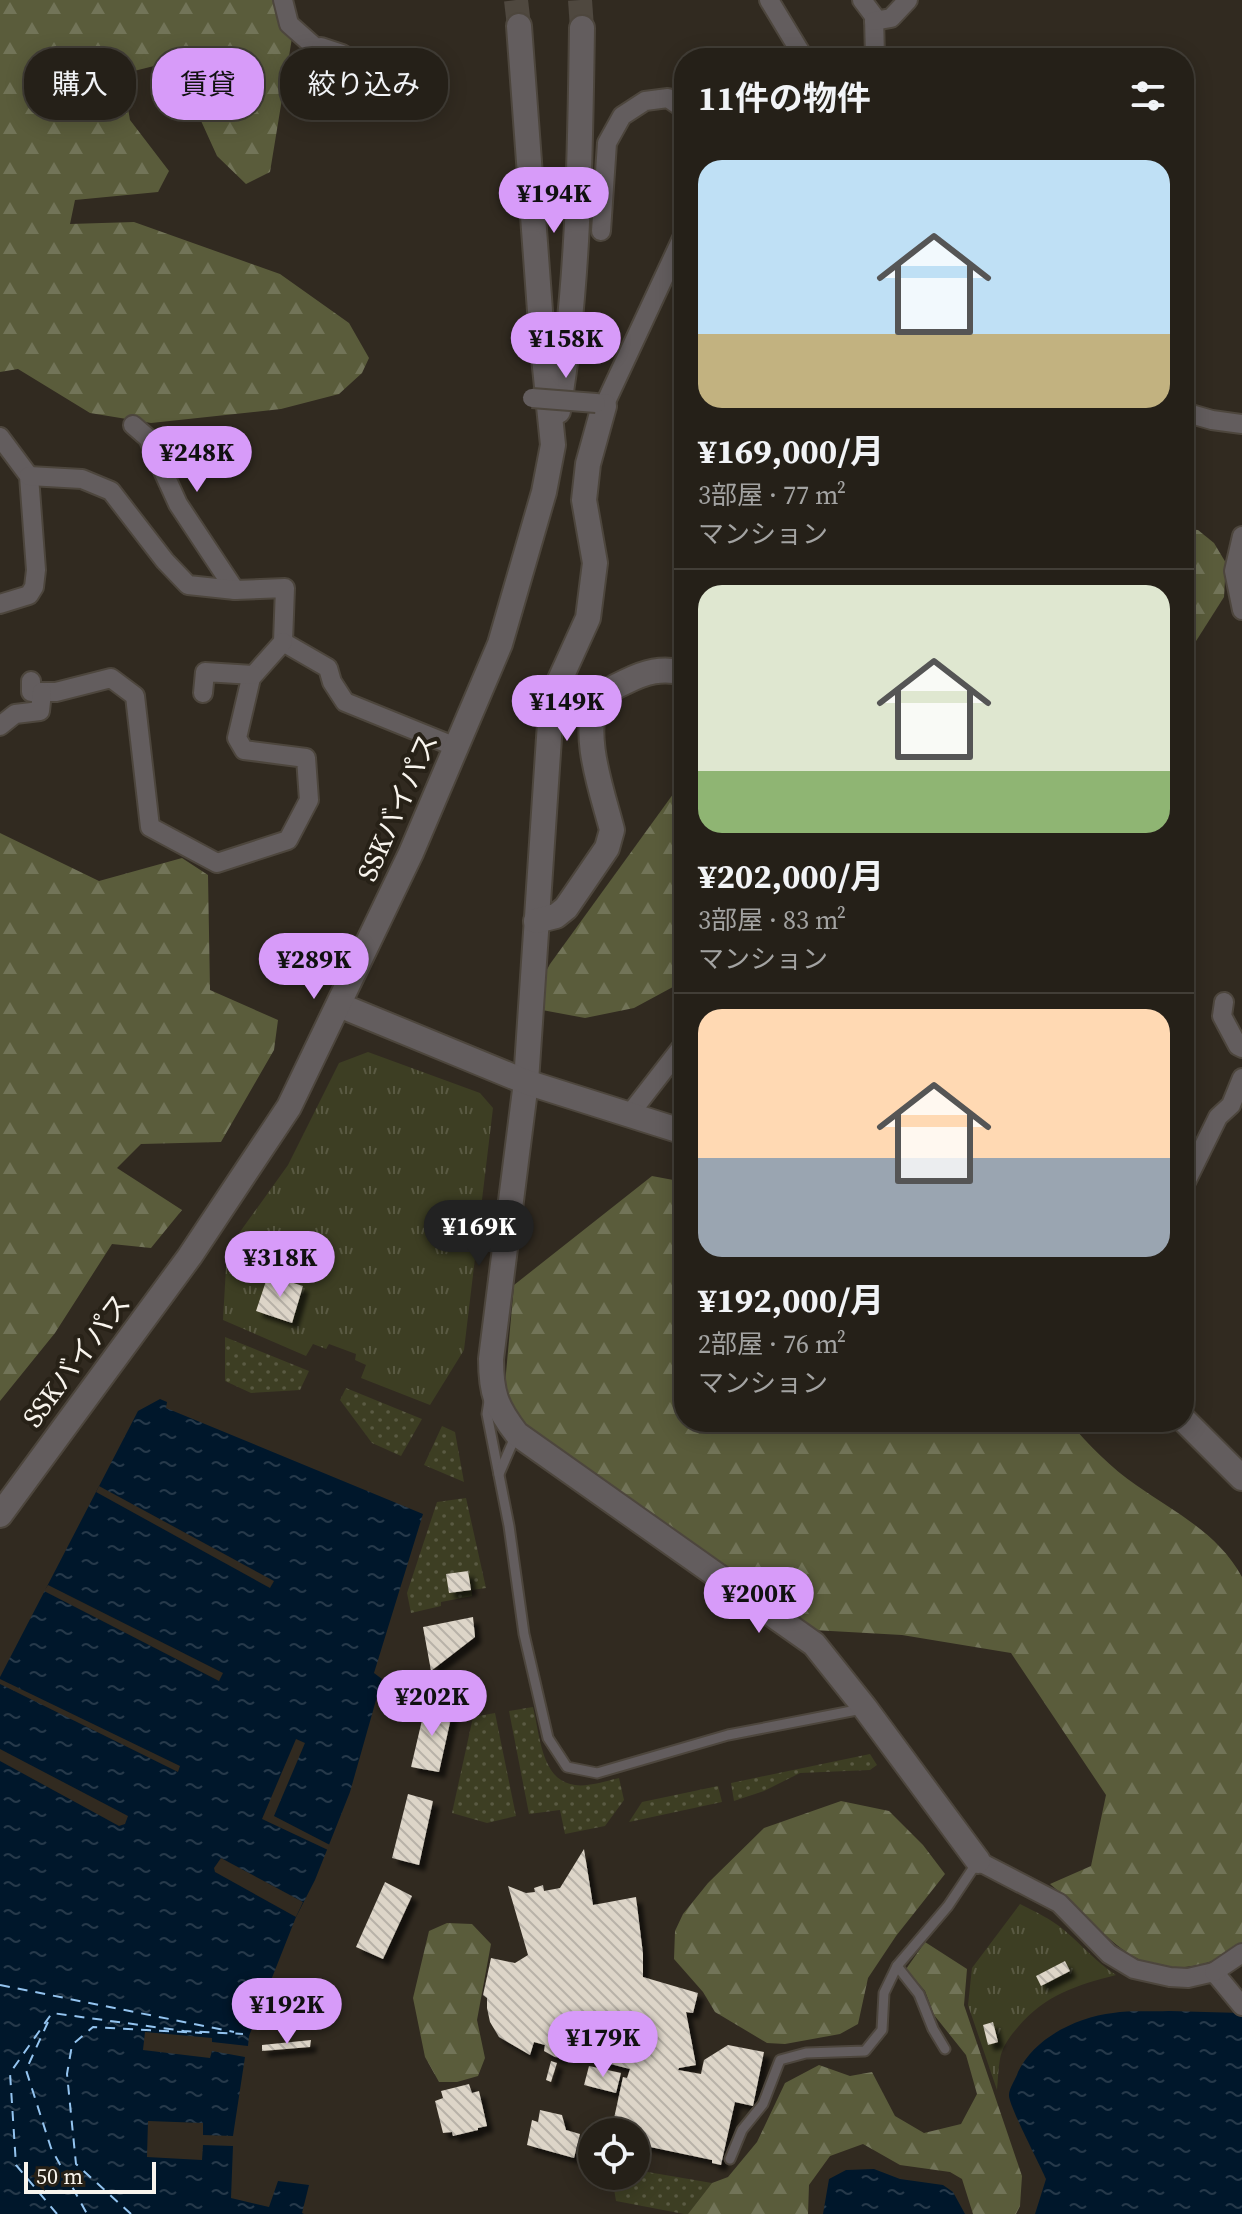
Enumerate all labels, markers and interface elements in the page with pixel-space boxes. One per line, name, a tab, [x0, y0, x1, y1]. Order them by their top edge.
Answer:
chip: 購入	[24, 48, 136, 120]
chip: 賃貸	[152, 48, 264, 120]
chip: 絞り込み	[280, 48, 448, 120]
icon: filters	[1126, 74, 1170, 118]
text: 11件の物件	[698, 75, 871, 121]
pin: ¥194K	[498, 167, 610, 235]
text: ¥194K	[517, 175, 591, 211]
icon: home	[862, 212, 1006, 356]
pin: ¥158K	[510, 312, 622, 380]
text: ¥158K	[529, 320, 603, 356]
pin: ¥248K	[141, 426, 253, 494]
text: ¥169,000/月	[698, 428, 884, 474]
text: ¥248K	[160, 434, 234, 470]
text: 3部屋 · 77 m²	[698, 477, 846, 513]
text: マンション	[698, 516, 828, 552]
icon: home	[862, 637, 1006, 781]
pin: ¥149K	[511, 675, 623, 743]
text: ¥149K	[530, 683, 604, 719]
street label: SSKバイパス	[347, 727, 447, 887]
text: ¥202,000/月	[698, 853, 884, 899]
text: 3部屋 · 83 m²	[698, 902, 846, 938]
pin: ¥289K	[258, 933, 370, 1001]
text: ¥289K	[277, 941, 351, 977]
text: マンション	[698, 941, 828, 977]
icon: home	[862, 1061, 1006, 1205]
pin: ¥169K	[423, 1200, 535, 1268]
text: ¥169K	[442, 1208, 516, 1244]
pin: ¥318K	[224, 1231, 336, 1299]
text: ¥318K	[243, 1239, 317, 1275]
text: ¥192,000/月	[698, 1277, 884, 1323]
street label: SSKバイパス	[13, 1285, 139, 1435]
text: 2部屋 · 76 m²	[698, 1326, 846, 1362]
text: マンション	[698, 1365, 828, 1401]
pin: ¥200K	[703, 1567, 815, 1635]
text: ¥200K	[722, 1575, 796, 1611]
pin: ¥202K	[376, 1670, 488, 1738]
text: ¥202K	[395, 1678, 469, 1714]
pin: ¥192K	[231, 1978, 343, 2046]
text: ¥192K	[250, 1986, 324, 2022]
pin: ¥179K	[547, 2011, 659, 2079]
text: ¥179K	[566, 2019, 640, 2055]
map controls	[578, 2118, 650, 2190]
button: locate	[578, 2118, 650, 2190]
scale bar	[24, 2158, 156, 2194]
text: 50 m	[36, 2161, 83, 2191]

